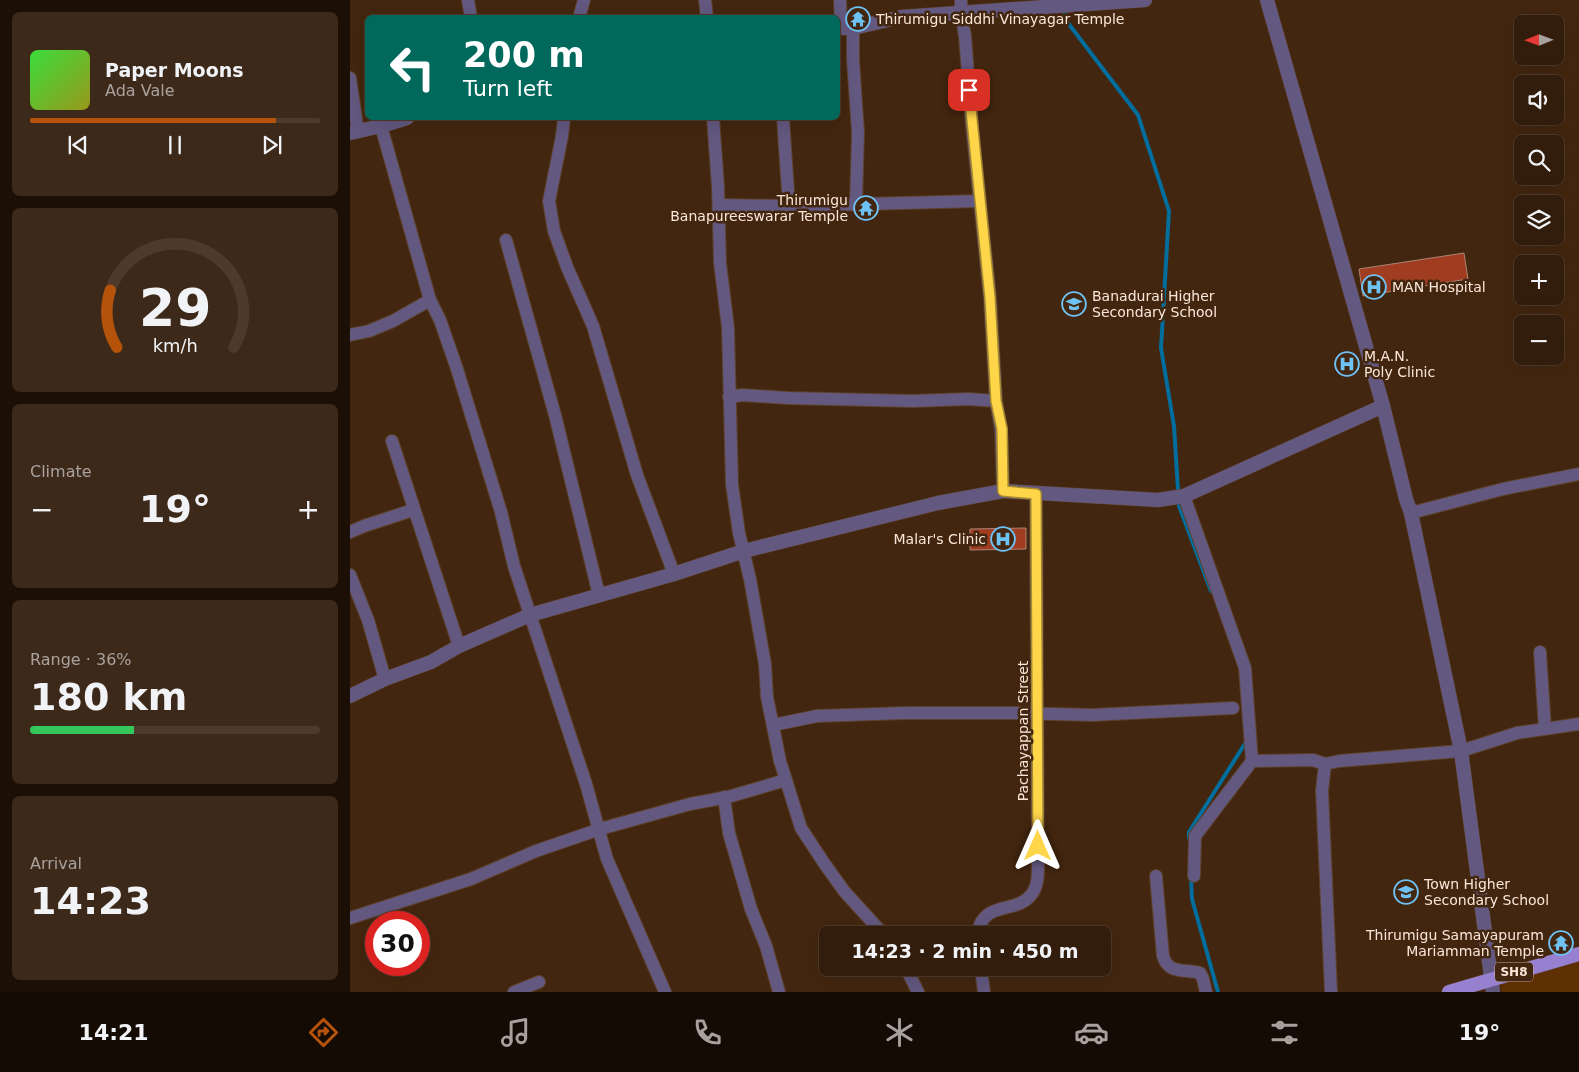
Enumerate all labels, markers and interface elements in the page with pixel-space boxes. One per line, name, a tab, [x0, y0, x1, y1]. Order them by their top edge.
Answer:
temple icon: Thirumigu Siddhi Vinayagar Temple	[845, 6, 871, 32]
place label: Thirumigu Siddhi Vinayagar Temple	[875, 11, 1124, 27]
north arrow	[1514, 15, 1564, 65]
map controls	[1514, 15, 1564, 365]
icon: left	[380, 35, 445, 100]
text: 200 m	[463, 35, 585, 75]
text: Paper Moons	[105, 59, 244, 81]
pin	[948, 69, 990, 111]
button: sound	[1514, 75, 1564, 125]
text: Turn left	[463, 76, 552, 101]
icon: arrive	[955, 76, 983, 104]
text: Ada Vale	[105, 81, 175, 100]
icon: previous	[64, 131, 92, 159]
icon: pause	[161, 131, 189, 159]
icon: next	[258, 131, 286, 159]
button: search	[1514, 135, 1564, 185]
place label: Thirumigu Banapureeswarar Temple	[670, 192, 848, 224]
temple icon: Thirumigu Banapureeswarar Temple	[853, 195, 879, 221]
button: layers	[1514, 195, 1564, 245]
button: +	[1514, 255, 1564, 305]
hospital icon: MAN Hospital	[1361, 274, 1387, 300]
text: 29	[139, 278, 211, 338]
place label: MAN Hospital	[1392, 279, 1486, 295]
place label: Banadurai Higher Secondary School	[1092, 288, 1217, 320]
school or university icon: Banadurai Higher Secondary School	[1061, 291, 1087, 317]
button: −	[1514, 315, 1564, 365]
text: km/h	[152, 335, 198, 356]
place label: M.A.N. Poly Clinic	[1364, 348, 1435, 380]
hospital icon: M.A.N. Poly Clinic	[1334, 351, 1360, 377]
text: Climate	[30, 462, 92, 481]
text: 19°	[139, 487, 211, 531]
text: −	[30, 493, 53, 526]
text: +	[297, 493, 320, 526]
hospital icon: Malar's Clinic	[990, 526, 1016, 552]
place label: Malar's Clinic	[894, 531, 986, 547]
text: Range · 36%	[30, 650, 132, 669]
street label: Pachayappan Street	[1015, 660, 1031, 801]
text: 180 km	[30, 675, 187, 719]
position arrow	[1011, 819, 1063, 871]
text: Arrival	[30, 854, 82, 873]
place label: Town Higher Secondary School	[1423, 876, 1549, 908]
text: 14:23	[30, 879, 151, 923]
school or university icon: Town Higher Secondary School	[1393, 879, 1419, 905]
speed limit sign: 30	[365, 911, 430, 976]
place label: Thirumigu Samayapuram Mariamman Temple	[1365, 927, 1544, 959]
temple icon: Thirumigu Samayapuram Mariamman Temple	[1548, 930, 1574, 956]
text: 14:23 · 2 min · 450 m	[851, 940, 1079, 962]
road number: SH8	[1495, 962, 1533, 982]
icon: directions	[306, 1015, 341, 1050]
icon: music	[498, 1015, 533, 1050]
icon: phone	[690, 1015, 725, 1050]
icon: climate	[882, 1015, 917, 1050]
icon: car	[1074, 1015, 1109, 1050]
icon: filters	[1267, 1015, 1302, 1050]
text: 14:21	[79, 1020, 149, 1045]
text: 19°	[1459, 1020, 1500, 1045]

